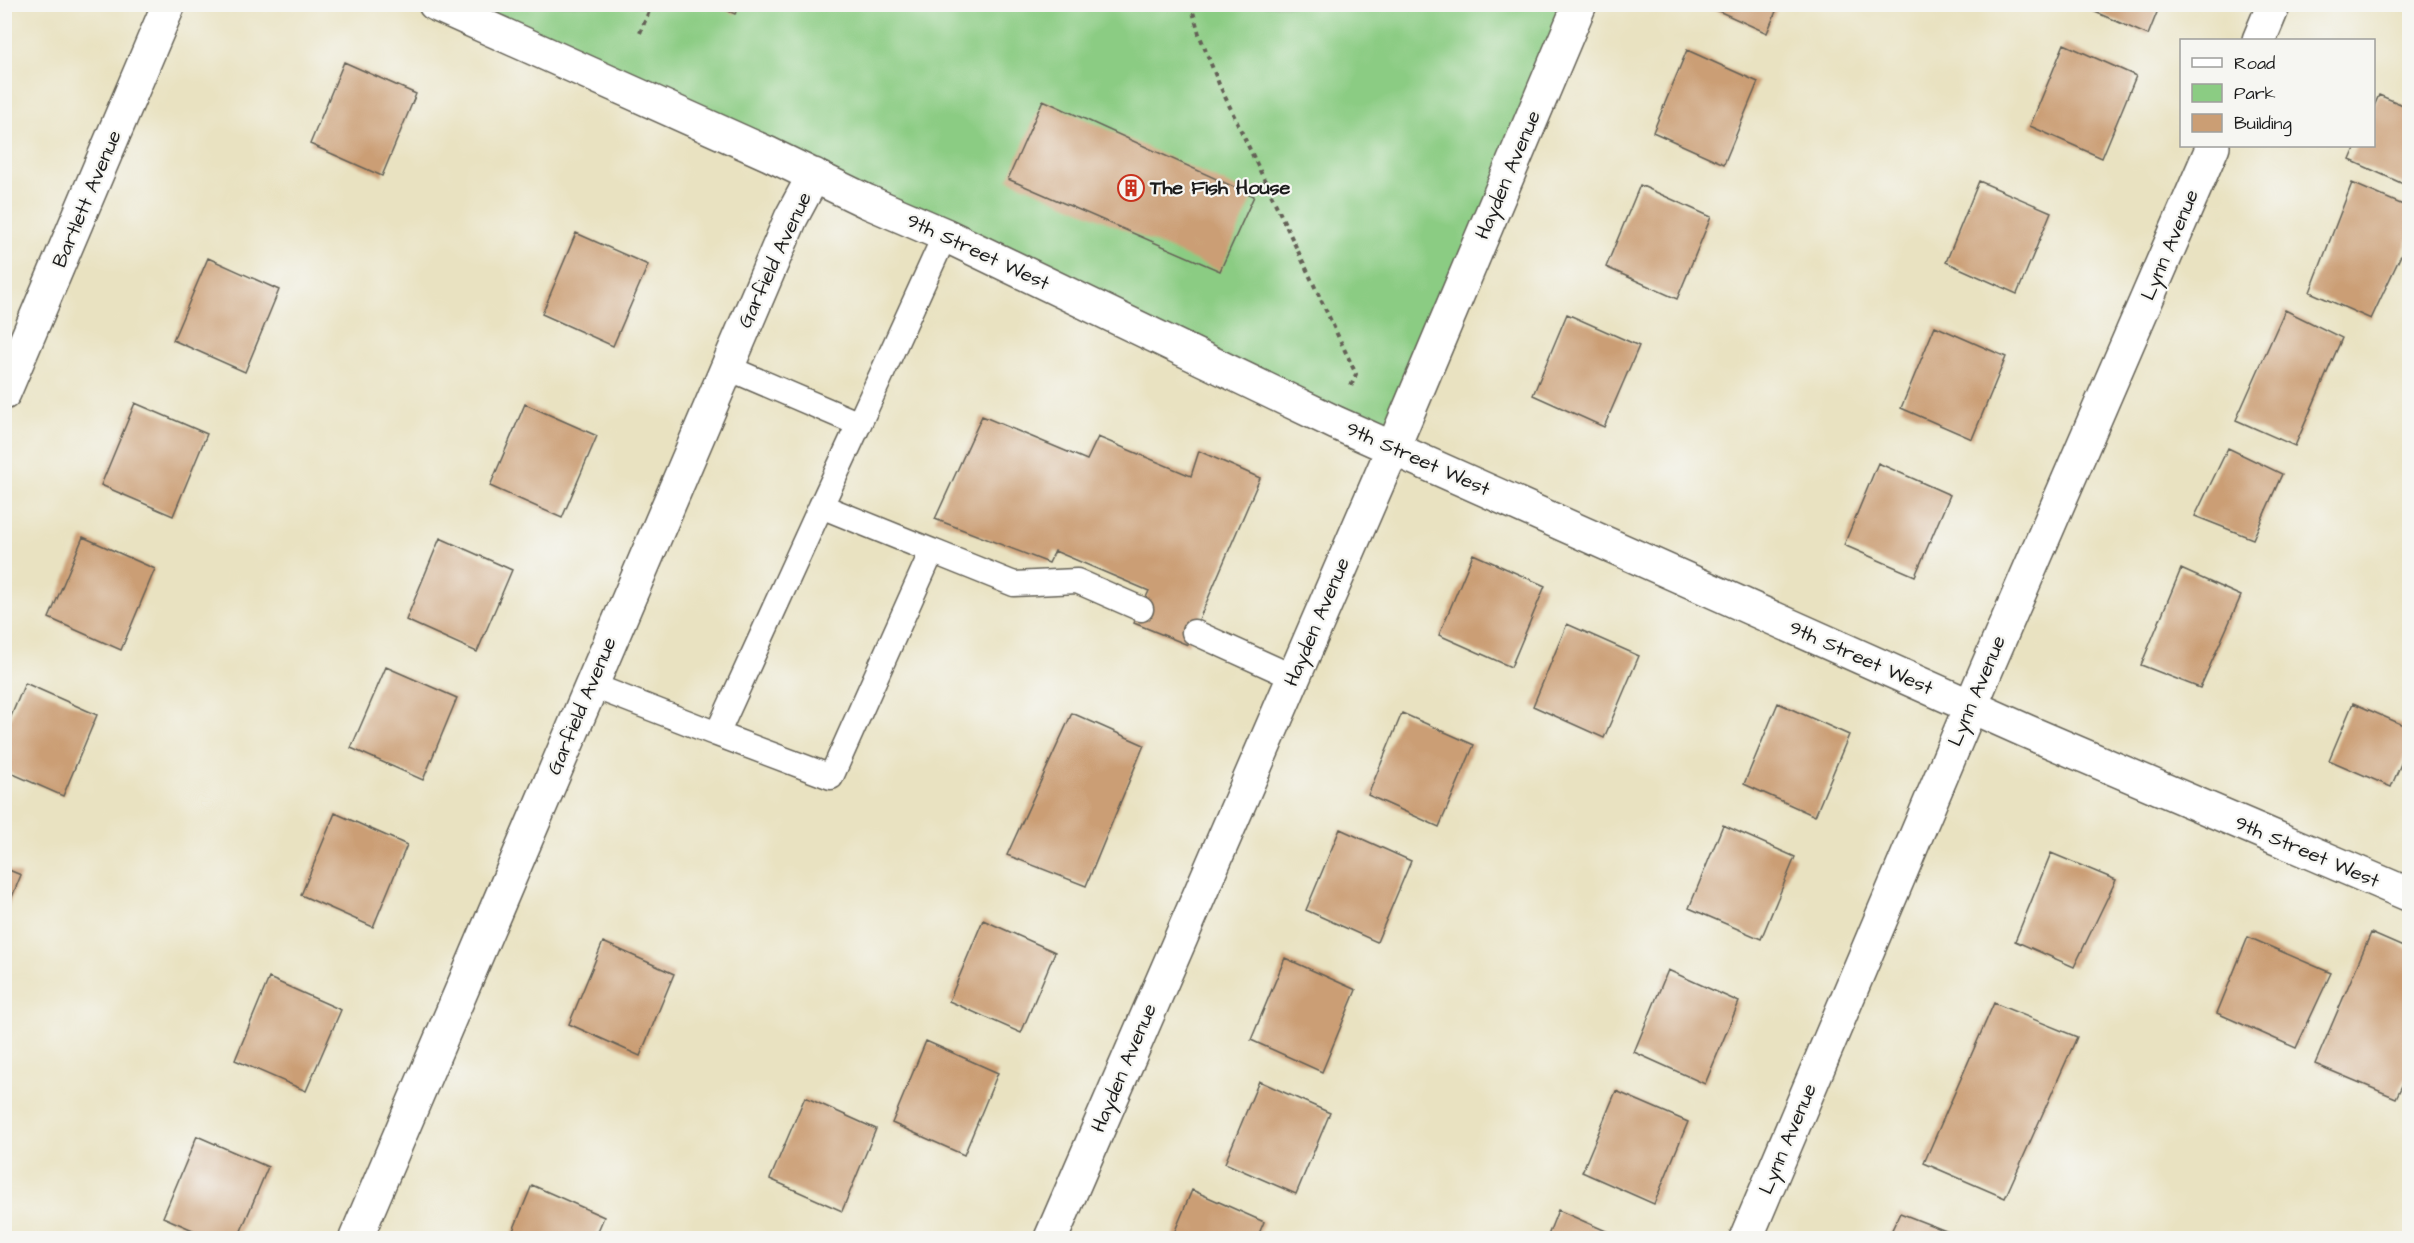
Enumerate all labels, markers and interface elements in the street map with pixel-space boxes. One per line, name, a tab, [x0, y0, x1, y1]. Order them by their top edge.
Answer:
legend	[2180, 39, 2375, 147]
text: Road	[2234, 51, 2275, 76]
text: Park	[2234, 81, 2276, 106]
street label: Hayden Avenue	[1468, 106, 1549, 244]
text: Building	[2234, 111, 2292, 137]
street label: Bartlett Avenue	[45, 126, 129, 272]
building icon: The Fish House	[1116, 173, 1146, 203]
place label: The Fish House	[1149, 174, 1291, 202]
street label: Lynn Avenue	[2134, 185, 2207, 305]
street label: Garfield Avenue	[731, 187, 819, 333]
street label: 9th Street West	[902, 207, 1054, 297]
street label: 9th Street West	[1342, 415, 1494, 503]
street label: Hayden Avenue	[1277, 553, 1358, 691]
street label: 9th Street West	[1785, 614, 1937, 702]
street label: Lynn Avenue	[1941, 631, 2014, 751]
street label: Garfield Avenue	[540, 633, 624, 779]
street label: 9th Street West	[2230, 809, 2384, 895]
street label: Hayden Avenue	[1084, 999, 1165, 1137]
street label: Lynn Avenue	[1752, 1079, 1825, 1199]

